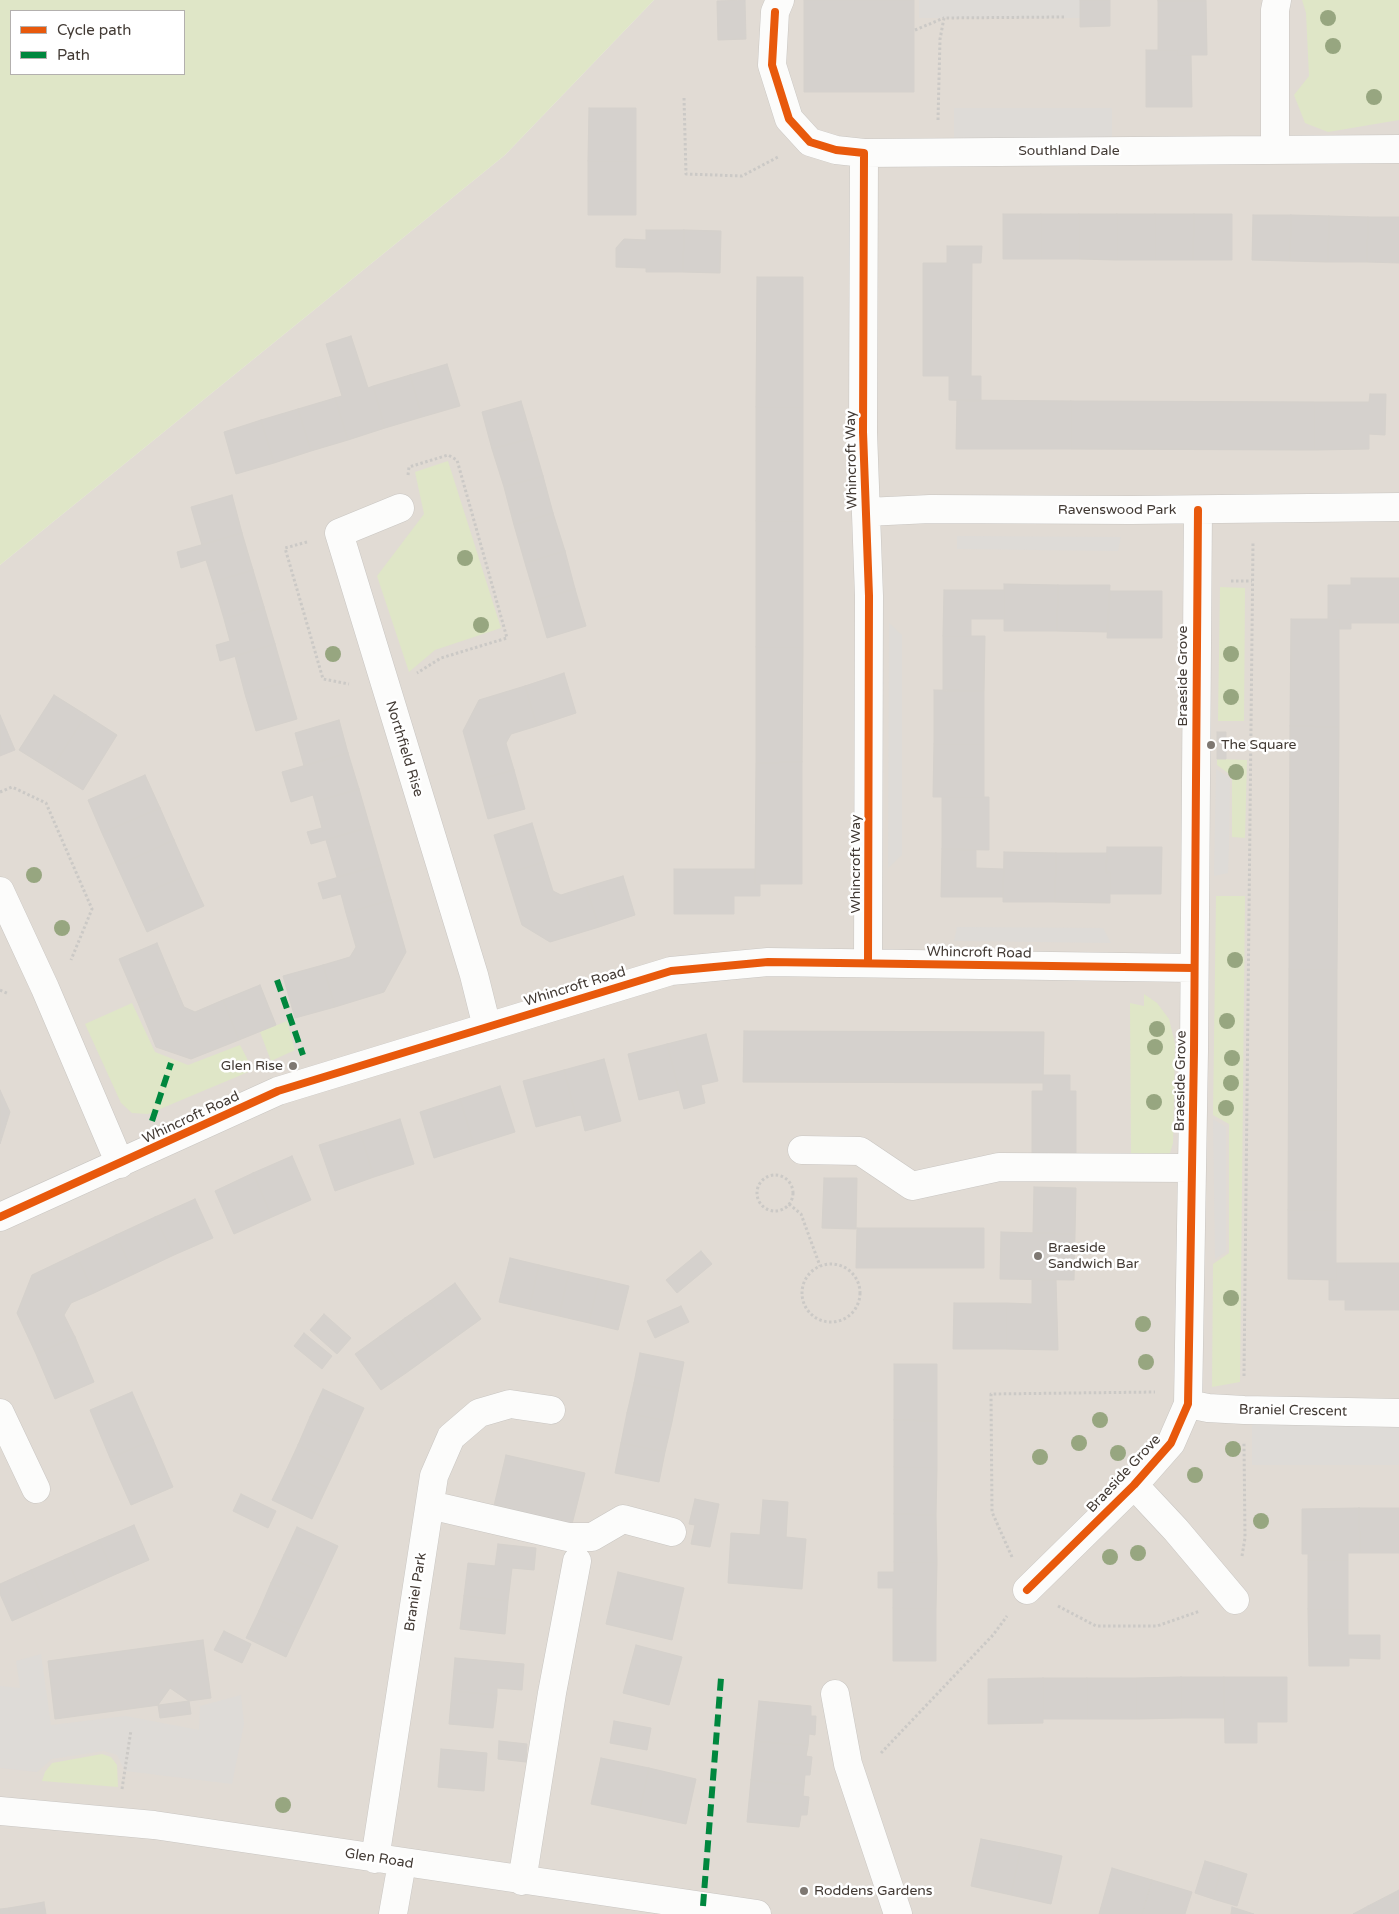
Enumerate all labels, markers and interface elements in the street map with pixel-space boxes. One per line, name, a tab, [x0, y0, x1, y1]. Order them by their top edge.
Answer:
legend	[10, 10, 185, 75]
text: Cycle path	[57, 21, 131, 39]
text: Path	[57, 46, 90, 64]
street label: Southland Dale	[1018, 143, 1120, 159]
street label: Whincroft Way	[843, 410, 861, 510]
street label: Ravenswood Park	[1058, 502, 1176, 518]
street label: Braeside Grove	[1175, 626, 1191, 726]
street label: Northfield Rise	[381, 699, 427, 799]
place label: The Square	[1221, 737, 1296, 753]
marker: The Square	[1205, 739, 1217, 751]
street label: Whincroft Way	[848, 815, 864, 913]
street label: Whincroft Road	[926, 944, 1032, 962]
street label: Whincroft Road	[522, 964, 628, 1010]
street label: Braeside Grove	[1172, 1030, 1190, 1132]
place label: Glen Rise	[221, 1058, 283, 1074]
marker: Glen Rise	[287, 1060, 299, 1072]
street label: Whincroft Road	[140, 1088, 242, 1148]
place label: Braeside Sandwich Bar	[1048, 1240, 1139, 1272]
marker: Braeside Sandwich Bar	[1032, 1250, 1044, 1262]
street label: Braniel Crescent	[1239, 1402, 1347, 1420]
street label: Braeside Grove	[1083, 1431, 1165, 1517]
street label: Braniel Park	[401, 1551, 431, 1633]
street label: Glen Road	[343, 1845, 415, 1873]
place label: Roddens Gardens	[814, 1883, 933, 1899]
marker: Roddens Gardens	[798, 1885, 810, 1897]

